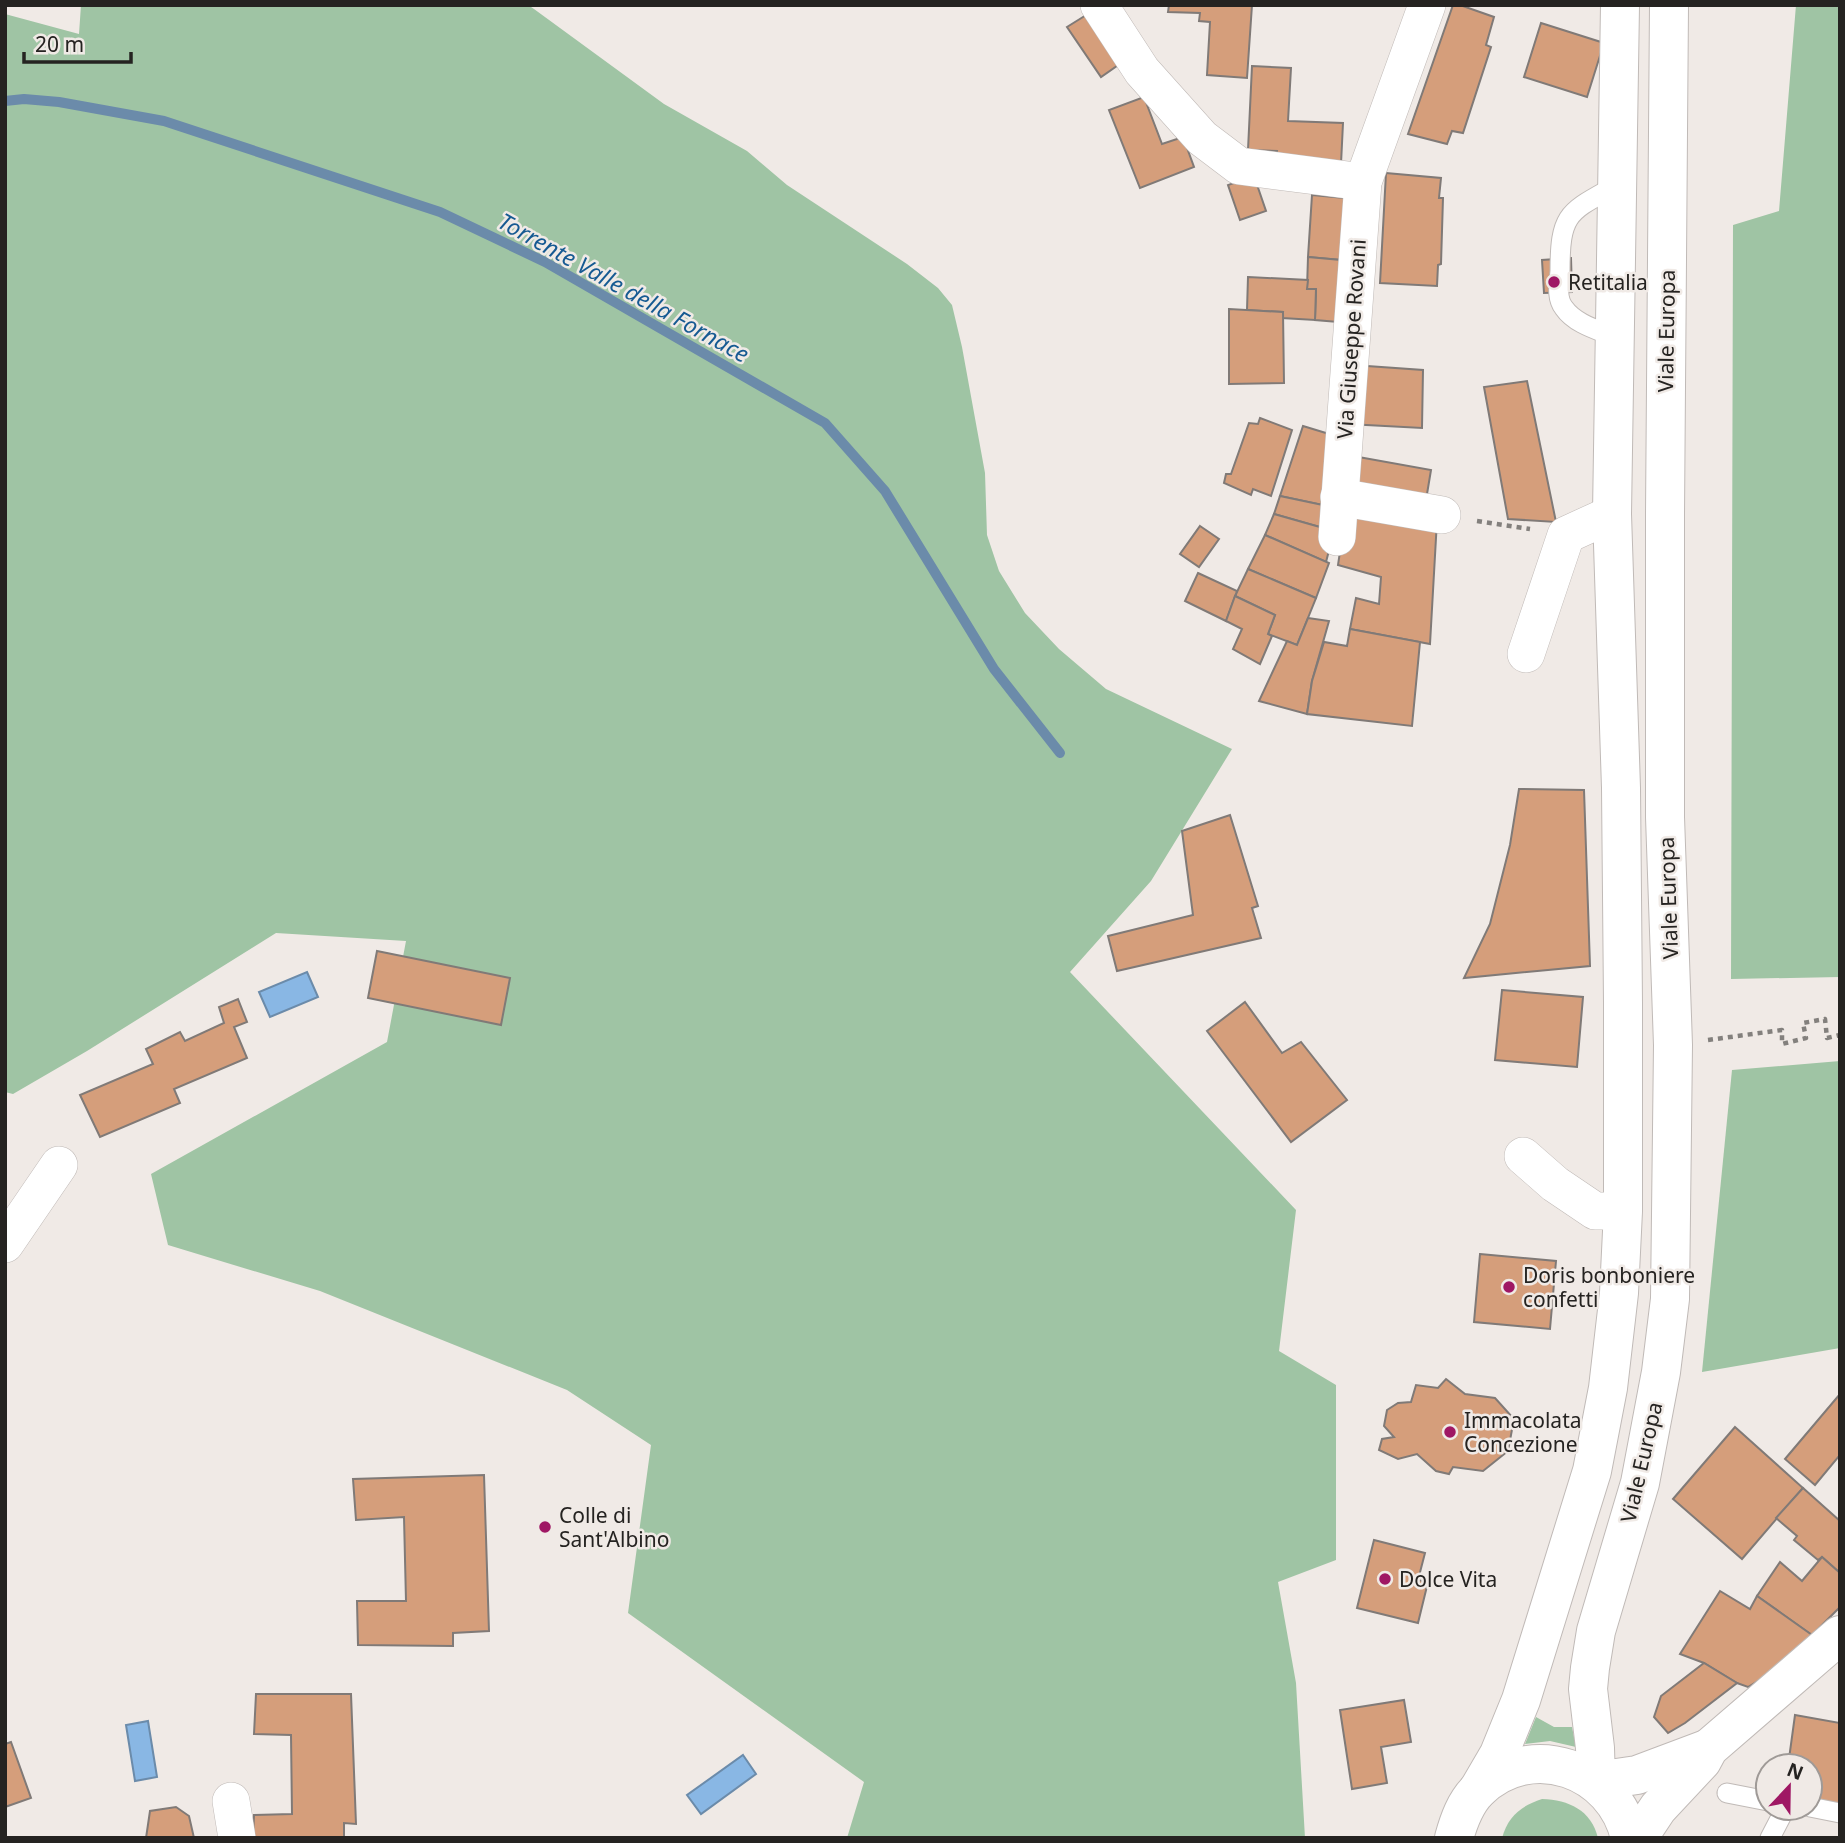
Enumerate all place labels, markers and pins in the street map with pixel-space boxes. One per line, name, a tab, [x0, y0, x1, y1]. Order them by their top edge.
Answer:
place label: Retitalia	[1568, 268, 1648, 296]
marker: Retitalia	[1546, 274, 1562, 290]
place label: Doris bonboniere confetti	[1523, 1261, 1695, 1313]
marker: Doris bonboniere confetti	[1501, 1279, 1517, 1295]
place label: Immacolata Concezione	[1464, 1406, 1582, 1458]
marker: Immacolata Concezione	[1442, 1424, 1458, 1440]
place label: Colle di Sant'Albino	[559, 1501, 669, 1553]
marker: Colle di Sant'Albino	[537, 1519, 553, 1535]
place label: Dolce Vita	[1399, 1565, 1497, 1593]
marker: Dolce Vita	[1377, 1571, 1393, 1587]

